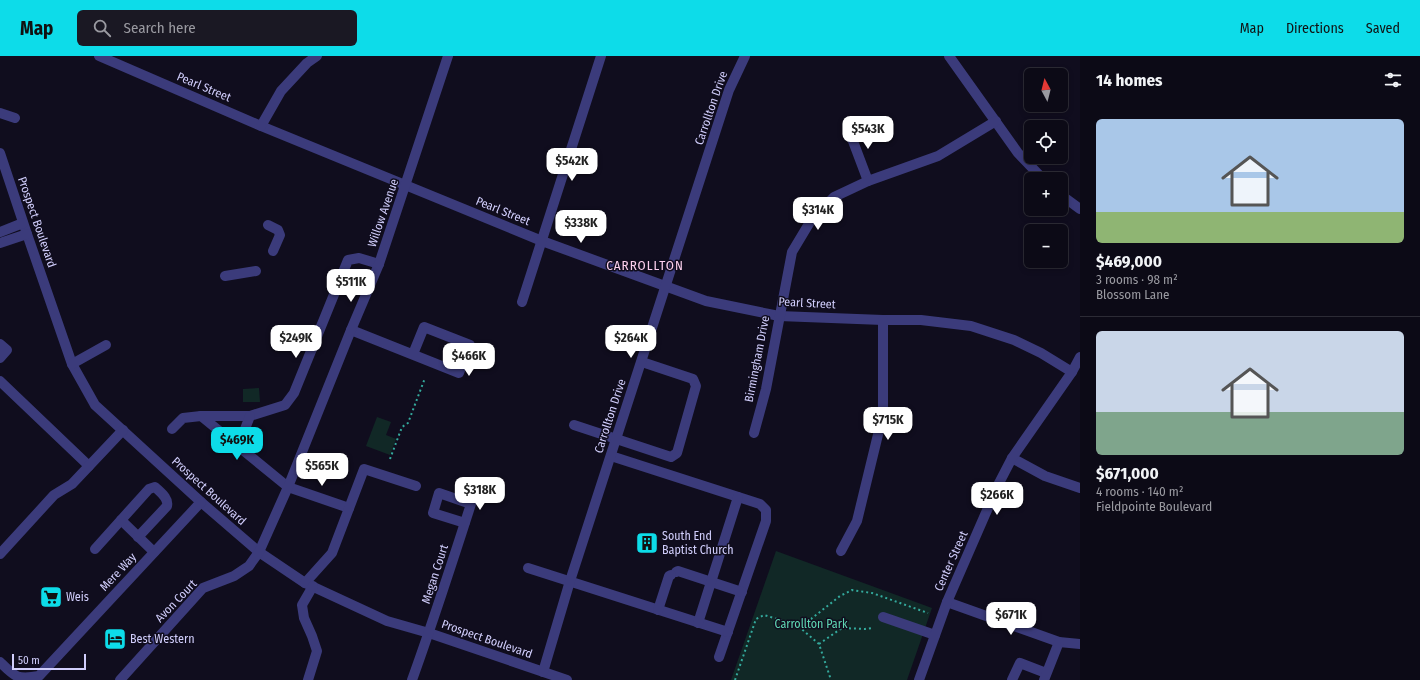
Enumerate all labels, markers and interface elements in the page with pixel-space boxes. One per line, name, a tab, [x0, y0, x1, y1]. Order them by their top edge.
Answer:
search box	[77, 10, 357, 46]
text: Map	[20, 17, 53, 40]
icon: search	[91, 17, 113, 39]
text: Search here	[123, 19, 196, 37]
text: Map	[1240, 20, 1264, 37]
text: Directions	[1286, 20, 1344, 37]
text: Saved	[1366, 20, 1400, 37]
north arrow	[1024, 68, 1068, 112]
map controls	[1024, 68, 1068, 268]
street label: Pearl Street	[175, 69, 233, 105]
street label: Carrollton Drive	[692, 69, 730, 147]
icon: filters	[1382, 69, 1404, 91]
text: 14 homes	[1096, 70, 1163, 91]
pin: $543K	[840, 116, 896, 150]
button: locate	[1024, 120, 1068, 164]
text: $543K	[851, 121, 885, 136]
icon: home	[1214, 145, 1286, 217]
pin: $542K	[544, 148, 600, 182]
text: $542K	[556, 153, 588, 168]
button: +	[1024, 172, 1068, 216]
street label: Prospect Boulevard	[15, 175, 59, 269]
street label: Willow Avenue	[365, 177, 401, 249]
street label: Pearl Street	[474, 194, 532, 228]
pin: $314K	[790, 197, 846, 231]
text: $314K	[802, 202, 834, 217]
pin: $338K	[553, 210, 609, 244]
text: $338K	[564, 215, 598, 230]
button: −	[1024, 224, 1068, 268]
text: $469,000	[1096, 251, 1162, 272]
district label: CARROLLTON	[606, 258, 684, 273]
pin: $511K	[323, 269, 379, 303]
text: 3 rooms · 98 m²	[1096, 272, 1178, 287]
text: $511K	[336, 274, 366, 289]
text: Blossom Lane	[1096, 287, 1170, 302]
street label: Pearl Street	[778, 295, 836, 311]
street label: Birmingham Drive	[742, 315, 772, 403]
pin: $249K	[268, 325, 324, 359]
pin: $264K	[603, 325, 659, 359]
text: $249K	[280, 330, 312, 345]
text: $264K	[614, 330, 648, 345]
pin: $466K	[441, 343, 497, 377]
text: $466K	[452, 348, 486, 363]
icon: home	[1214, 357, 1286, 429]
street label: Carrollton Drive	[591, 377, 629, 455]
pin: $715K	[860, 407, 916, 441]
text: $715K	[872, 412, 904, 427]
pin: $469K	[209, 427, 265, 461]
text: $469K	[220, 432, 254, 447]
pin: $565K	[294, 453, 350, 487]
street label: Prospect Boulevard	[169, 454, 249, 528]
text: $565K	[305, 458, 339, 473]
text: $671,000	[1096, 463, 1159, 484]
pin: $318K	[452, 477, 508, 511]
text: $318K	[464, 482, 496, 497]
pin: $266K	[969, 482, 1025, 516]
text: 4 rooms · 140 m²	[1096, 484, 1183, 499]
text: $266K	[980, 487, 1014, 502]
text: Fieldpointe Boulevard	[1096, 499, 1212, 514]
place label: South End Baptist Church	[662, 529, 734, 557]
street label: Center Street	[932, 529, 971, 593]
building icon: South End Baptist Church	[634, 530, 660, 556]
street label: Megan Court	[419, 543, 451, 605]
street label: Mere Way	[97, 550, 139, 594]
street label: Avon Court	[152, 577, 200, 625]
supermarket icon: Weis	[38, 584, 64, 610]
place label: Weis	[66, 590, 89, 604]
pin: $671K	[983, 602, 1039, 636]
text: $671K	[995, 607, 1027, 622]
street label: Prospect Boulevard	[440, 617, 534, 661]
park label: Carrollton Park	[774, 617, 848, 631]
hotel icon: Best Western	[102, 626, 128, 652]
place label: Best Western	[130, 632, 194, 646]
scale bar	[12, 652, 86, 671]
text: 50 m	[18, 654, 40, 667]

